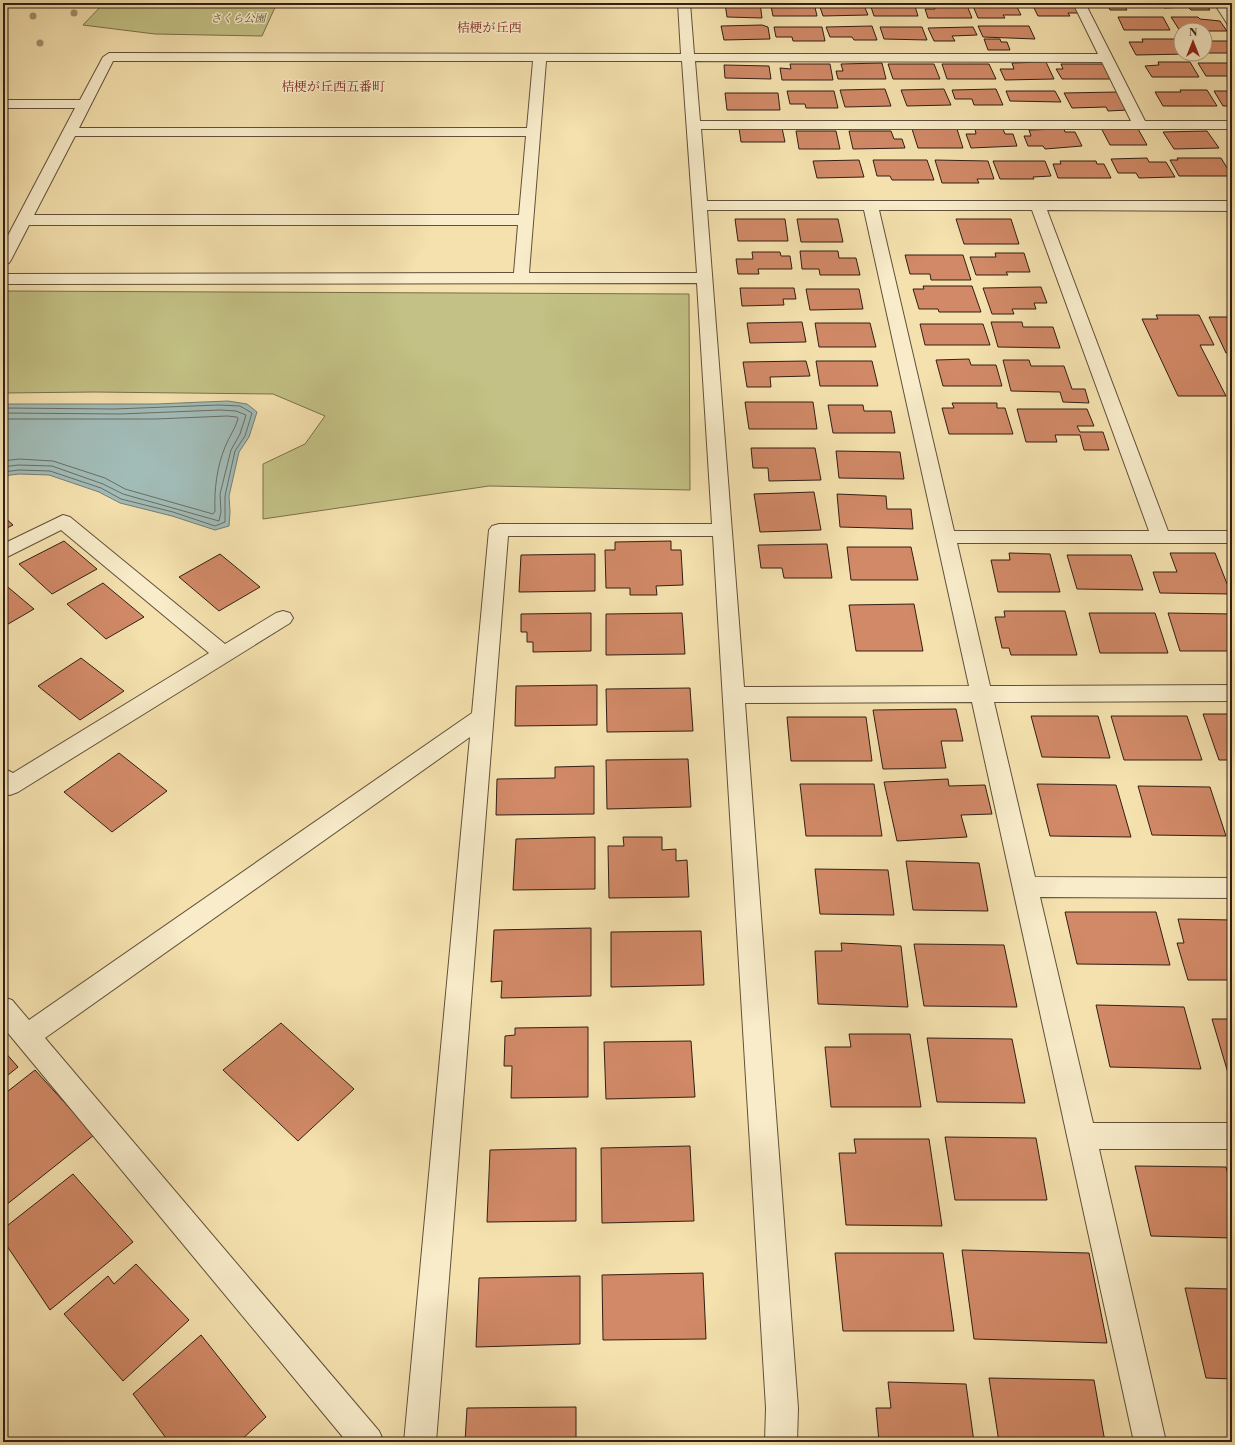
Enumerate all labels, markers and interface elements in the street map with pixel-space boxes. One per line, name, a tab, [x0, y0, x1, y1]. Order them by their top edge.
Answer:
park label: さくら公園	[211, 12, 267, 26]
district label: 桔梗が丘西	[456, 20, 522, 36]
north arrow	[1173, 22, 1213, 62]
text: N	[1189, 26, 1198, 40]
district label: 桔梗が丘西五番町	[281, 79, 385, 95]

